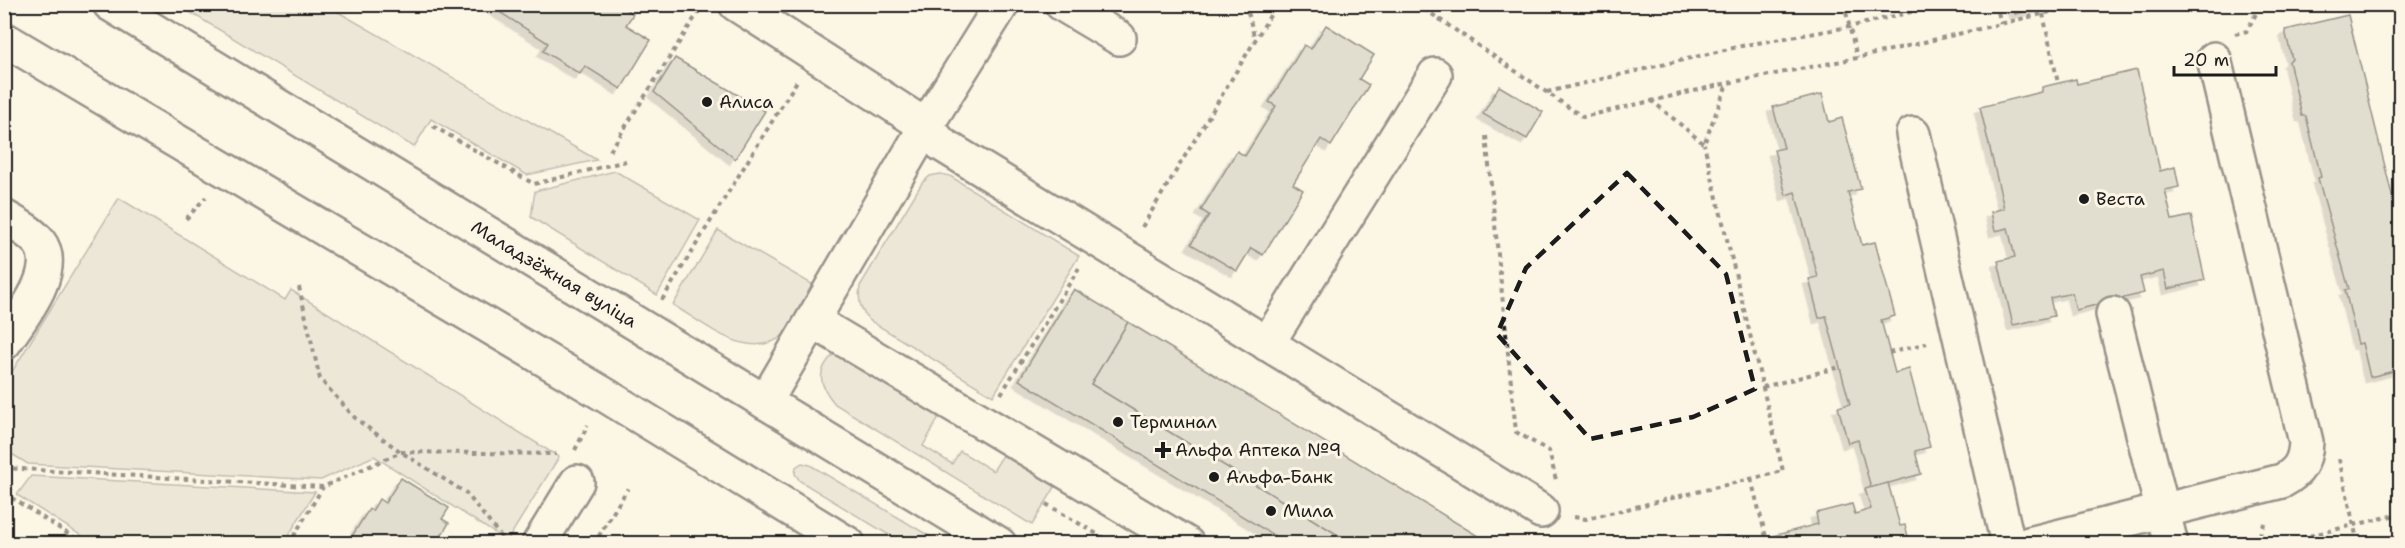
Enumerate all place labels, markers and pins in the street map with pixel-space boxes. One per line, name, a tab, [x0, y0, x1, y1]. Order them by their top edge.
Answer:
place label: Алиса	[719, 90, 773, 114]
marker: Алиса	[700, 95, 714, 109]
place label: Веста	[2096, 187, 2145, 211]
marker: Веста	[2077, 192, 2091, 206]
place label: Терминал	[1130, 410, 1217, 434]
marker: Терминал	[1111, 415, 1125, 429]
place label: Альфа Аптека №9	[1175, 438, 1341, 462]
marker: Альфа Аптека №9	[1156, 443, 1170, 457]
place label: Альфа-Банк	[1226, 465, 1333, 489]
marker: Альфа-Банк	[1207, 470, 1221, 484]
place label: Мила	[1283, 499, 1334, 523]
marker: Мила	[1264, 504, 1278, 518]

